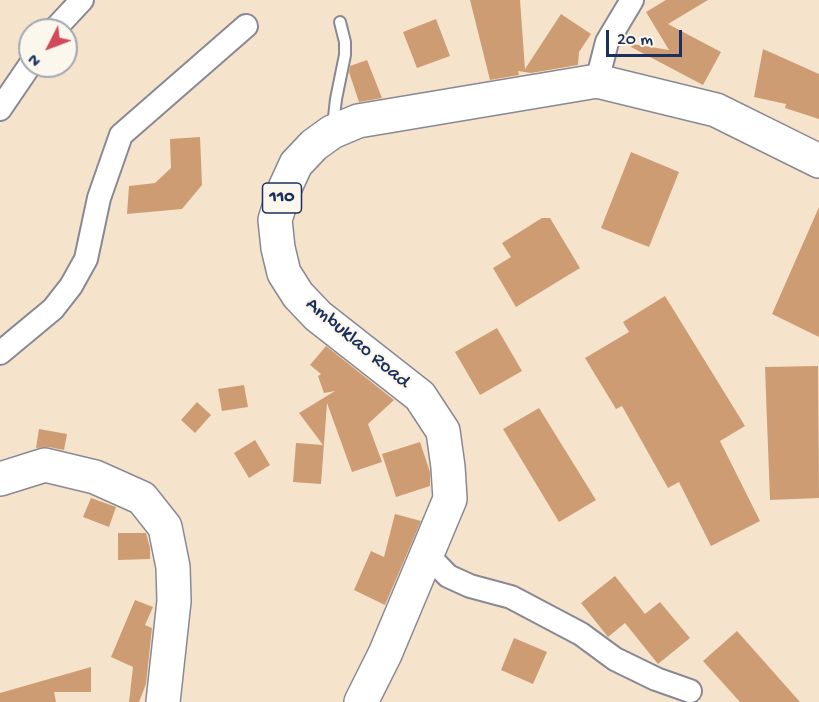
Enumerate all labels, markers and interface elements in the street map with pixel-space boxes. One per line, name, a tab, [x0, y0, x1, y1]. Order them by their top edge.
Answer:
north arrow	[18, 18, 78, 78]
scale bar	[609, 18, 686, 56]
text: 20 m	[617, 30, 653, 51]
text: N	[25, 49, 46, 69]
road number: 110	[262, 183, 302, 213]
street label: Ambuklao Road	[300, 293, 414, 395]

